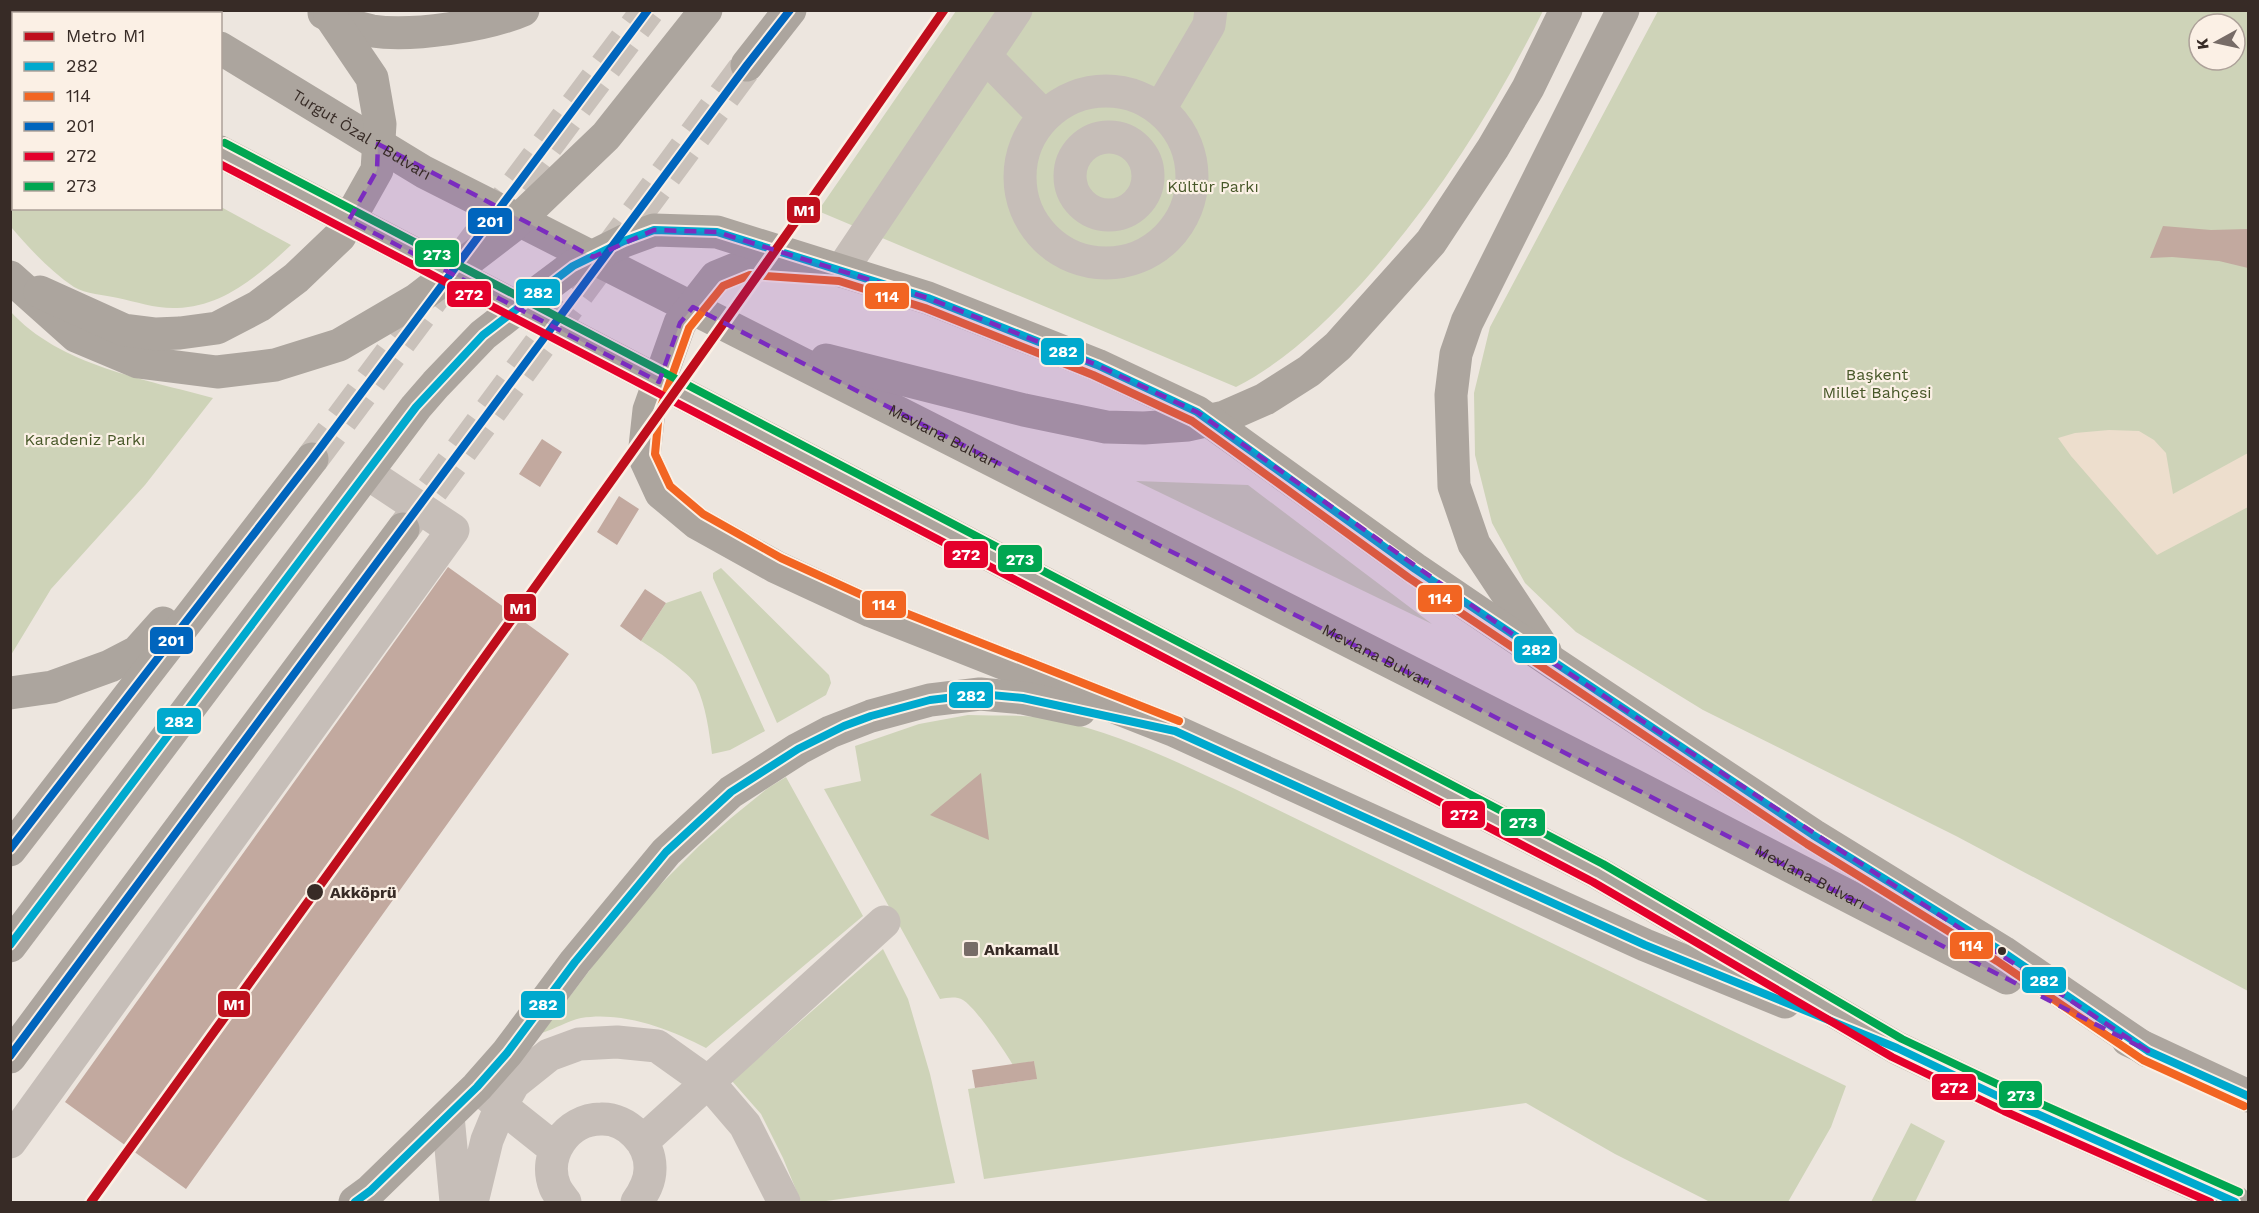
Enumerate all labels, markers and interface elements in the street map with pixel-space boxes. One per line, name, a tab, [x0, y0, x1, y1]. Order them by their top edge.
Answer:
legend	[12, 12, 222, 210]
north arrow	[2187, 12, 2247, 72]
text: Metro M1	[66, 25, 145, 46]
text: K	[2192, 37, 2213, 51]
text: 282	[66, 55, 98, 76]
text: 114	[66, 85, 91, 106]
street label: Turgut Özal 1 Bulvarı	[289, 85, 434, 183]
text: 201	[66, 115, 95, 136]
text: 272	[66, 145, 97, 166]
text: 273	[66, 175, 97, 196]
park label: Kültür Parkı	[1167, 177, 1259, 196]
line badge: M1	[786, 196, 821, 224]
text: M1	[793, 201, 815, 220]
line badge: 201	[467, 207, 513, 235]
text: 201	[477, 212, 503, 231]
line badge: 273	[414, 239, 460, 268]
text: 273	[423, 245, 451, 264]
line badge: 282	[515, 278, 561, 307]
line badge: 272	[446, 280, 492, 308]
line badge: 114	[864, 282, 910, 310]
text: 282	[523, 283, 553, 302]
text: 272	[455, 285, 483, 304]
text: 114	[875, 287, 899, 306]
line badge: 282	[1040, 337, 1085, 366]
text: 282	[1048, 342, 1078, 361]
park label: Başkent Millet Bahçesi	[1822, 365, 1932, 402]
street label: Mevlana Bulvarı	[886, 400, 1003, 472]
park label: Karadeniz Parkı	[25, 430, 145, 449]
line badge: 272	[943, 540, 989, 569]
line badge: 273	[997, 544, 1043, 573]
text: 272	[952, 545, 980, 564]
text: 273	[1006, 550, 1034, 569]
line badge: 114	[1417, 584, 1463, 613]
text: 114	[1428, 589, 1452, 608]
line badge: 114	[861, 590, 907, 619]
line badge: M1	[503, 593, 537, 622]
text: 114	[872, 595, 896, 614]
text: M1	[509, 599, 531, 618]
street label: Mevlana Bulvarı	[1319, 620, 1436, 692]
line badge: 201	[149, 626, 194, 655]
text: 201	[158, 631, 184, 650]
line badge: 282	[1513, 635, 1558, 664]
text: 282	[1521, 640, 1551, 659]
line badge: 282	[948, 681, 994, 709]
text: 282	[956, 686, 986, 705]
line badge: 282	[156, 707, 202, 735]
text: 282	[164, 712, 194, 731]
line badge: 272	[1441, 800, 1486, 829]
text: 272	[1450, 805, 1478, 824]
line badge: 273	[1500, 808, 1546, 837]
text: 273	[1509, 813, 1537, 832]
street label: Mevlana Bulvarı	[1752, 840, 1869, 913]
marker: Akköprü	[305, 882, 325, 902]
place label: Akköprü	[330, 883, 397, 902]
line badge: 114	[1949, 931, 1994, 960]
text: 114	[1959, 936, 1983, 955]
marker: Ankamall	[962, 940, 980, 958]
place label: Ankamall	[984, 940, 1059, 959]
unlabelled marker	[1996, 945, 2008, 957]
line badge: 282	[2021, 966, 2067, 994]
text: 282	[2029, 971, 2059, 990]
line badge: M1	[217, 990, 251, 1018]
line badge: 282	[520, 990, 566, 1019]
text: M1	[223, 995, 245, 1014]
text: 282	[528, 995, 558, 1014]
line badge: 272	[1931, 1073, 1977, 1101]
text: 272	[1940, 1078, 1968, 1097]
line badge: 273	[1998, 1080, 2043, 1109]
text: 273	[2007, 1086, 2035, 1105]

